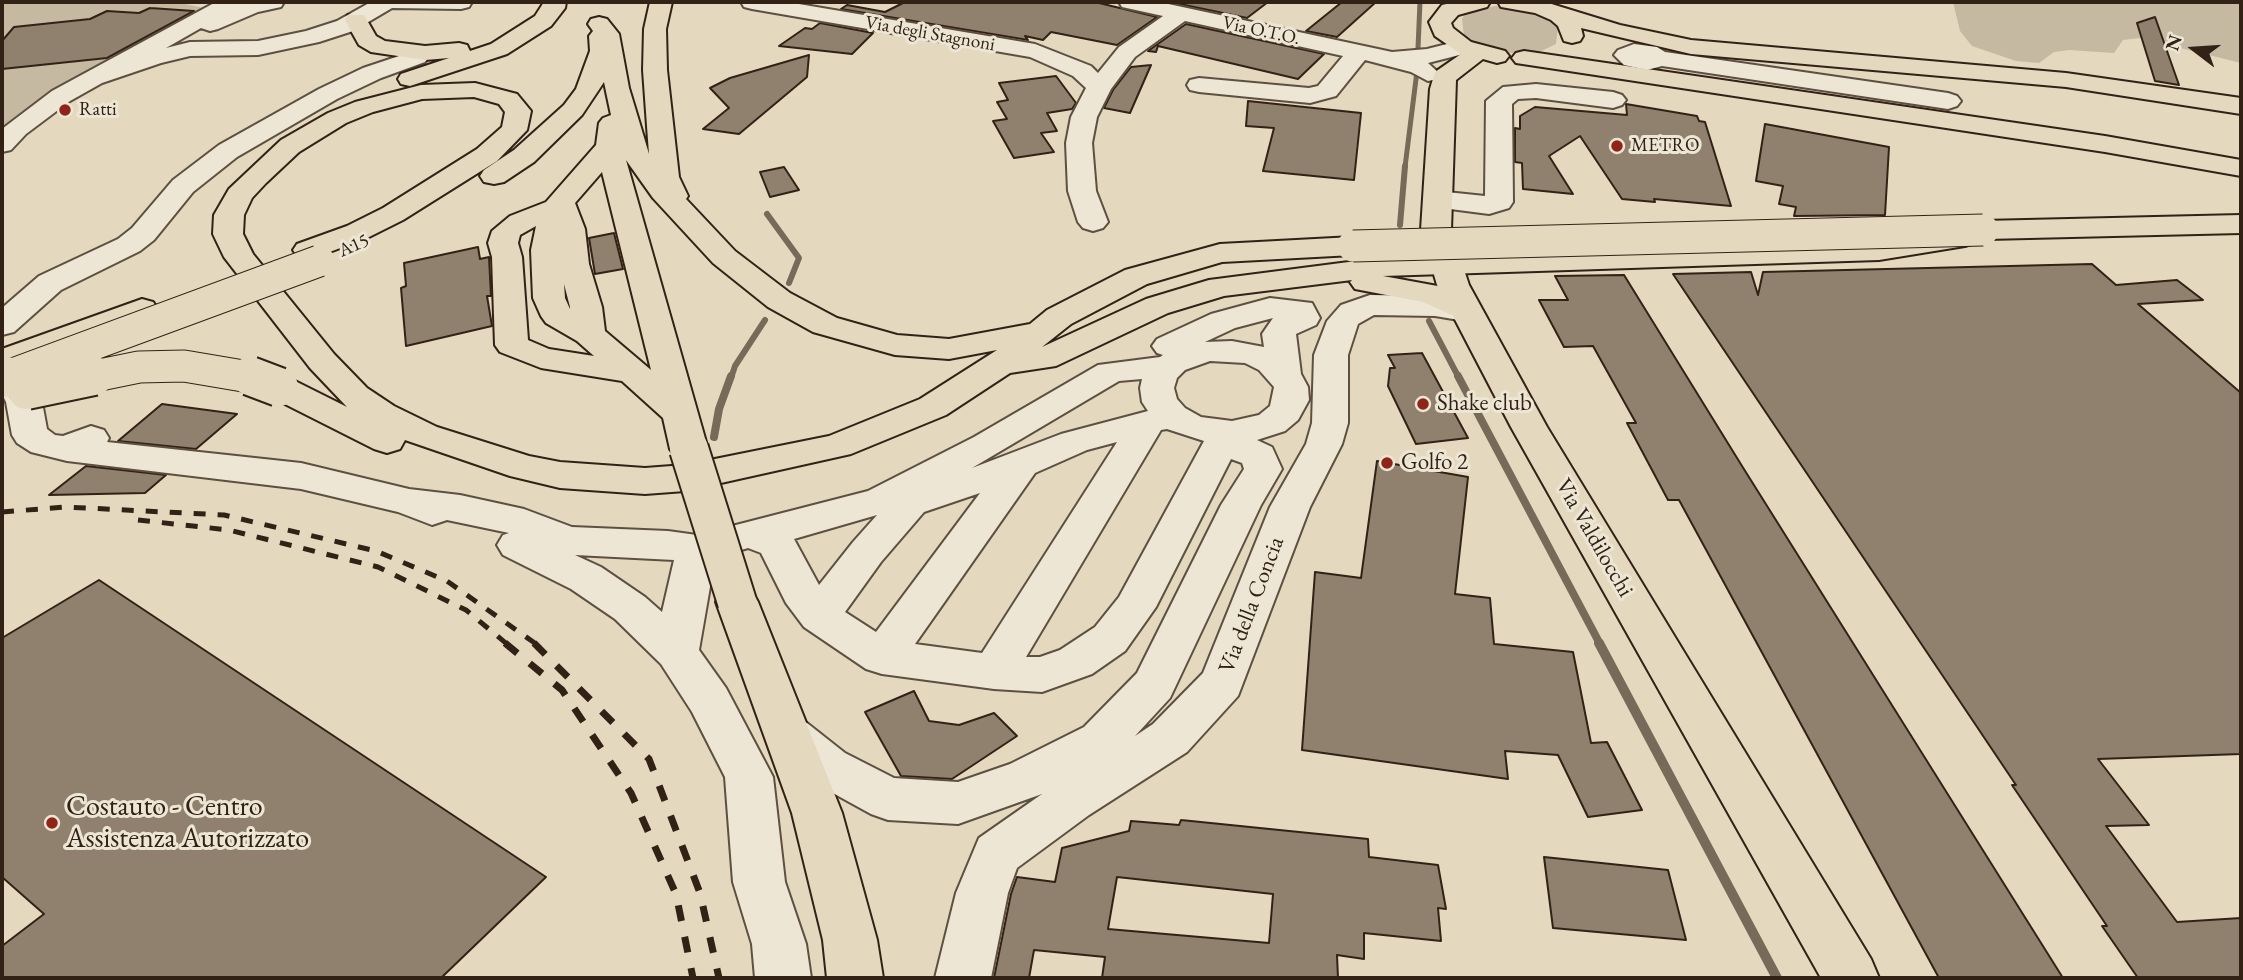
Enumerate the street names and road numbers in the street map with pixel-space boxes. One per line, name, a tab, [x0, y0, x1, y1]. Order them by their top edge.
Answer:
street label: Via degli Stagnoni	[863, 11, 997, 57]
street label: Via O.T.O.	[1220, 12, 1302, 50]
street label: A15	[335, 229, 373, 263]
street label: Via Valdilocchi	[1549, 474, 1639, 602]
street label: Via della Concia	[1213, 533, 1291, 677]

